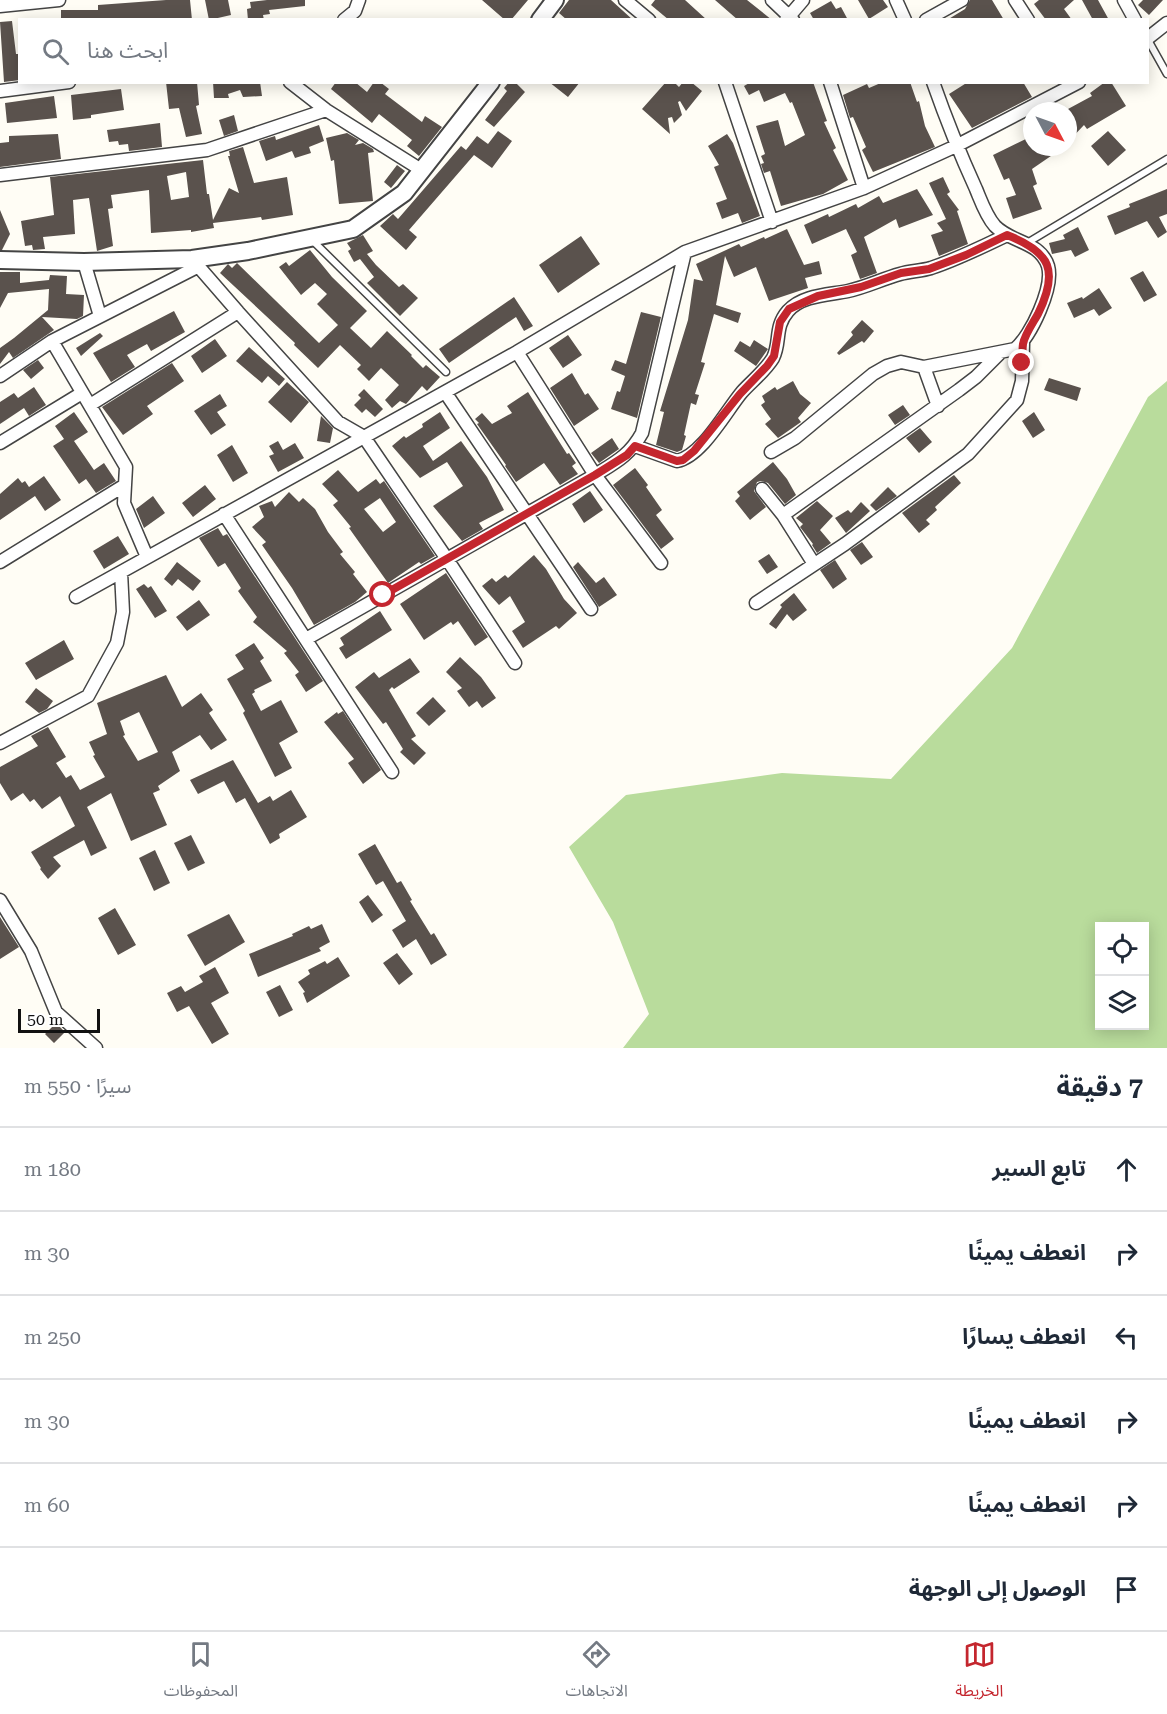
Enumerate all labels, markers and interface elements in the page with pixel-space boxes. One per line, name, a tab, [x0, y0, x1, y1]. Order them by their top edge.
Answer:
search box	[18, 18, 1149, 84]
icon: search	[39, 35, 72, 68]
text: ابحث هنا	[87, 38, 168, 63]
north arrow	[1023, 102, 1077, 156]
route end	[1008, 349, 1034, 375]
route start	[369, 581, 395, 607]
map controls	[1095, 922, 1149, 1030]
button: locate	[1095, 922, 1149, 976]
button: layers	[1095, 976, 1149, 1030]
scale bar	[18, 1006, 100, 1034]
text: 50 m	[27, 1010, 64, 1029]
text: 7 دقيقة	[1056, 1072, 1143, 1102]
text: سيرًا · 550 m	[24, 1074, 131, 1098]
icon: ahead	[1110, 1153, 1143, 1186]
text: تابع السير	[992, 1156, 1086, 1181]
text: 180 m	[24, 1157, 81, 1181]
icon: right	[1110, 1237, 1143, 1270]
text: انعطف يمينًا	[968, 1240, 1086, 1265]
text: 30 m	[24, 1241, 70, 1265]
icon: left	[1110, 1321, 1143, 1354]
text: انعطف يسارًا	[962, 1324, 1086, 1349]
text: 250 m	[24, 1325, 81, 1349]
icon: right	[1110, 1405, 1143, 1438]
text: انعطف يمينًا	[968, 1408, 1086, 1433]
text: 30 m	[24, 1409, 70, 1433]
icon: right	[1110, 1489, 1143, 1522]
text: انعطف يمينًا	[968, 1492, 1086, 1517]
text: 60 m	[24, 1493, 70, 1517]
icon: arrive	[1110, 1573, 1143, 1606]
text: الوصول إلى الوجهة	[909, 1576, 1086, 1601]
tab: المحفوظات	[164, 1638, 238, 1708]
tab: الاتجاهات	[565, 1638, 628, 1708]
tab: الخريطة	[955, 1638, 1003, 1708]

